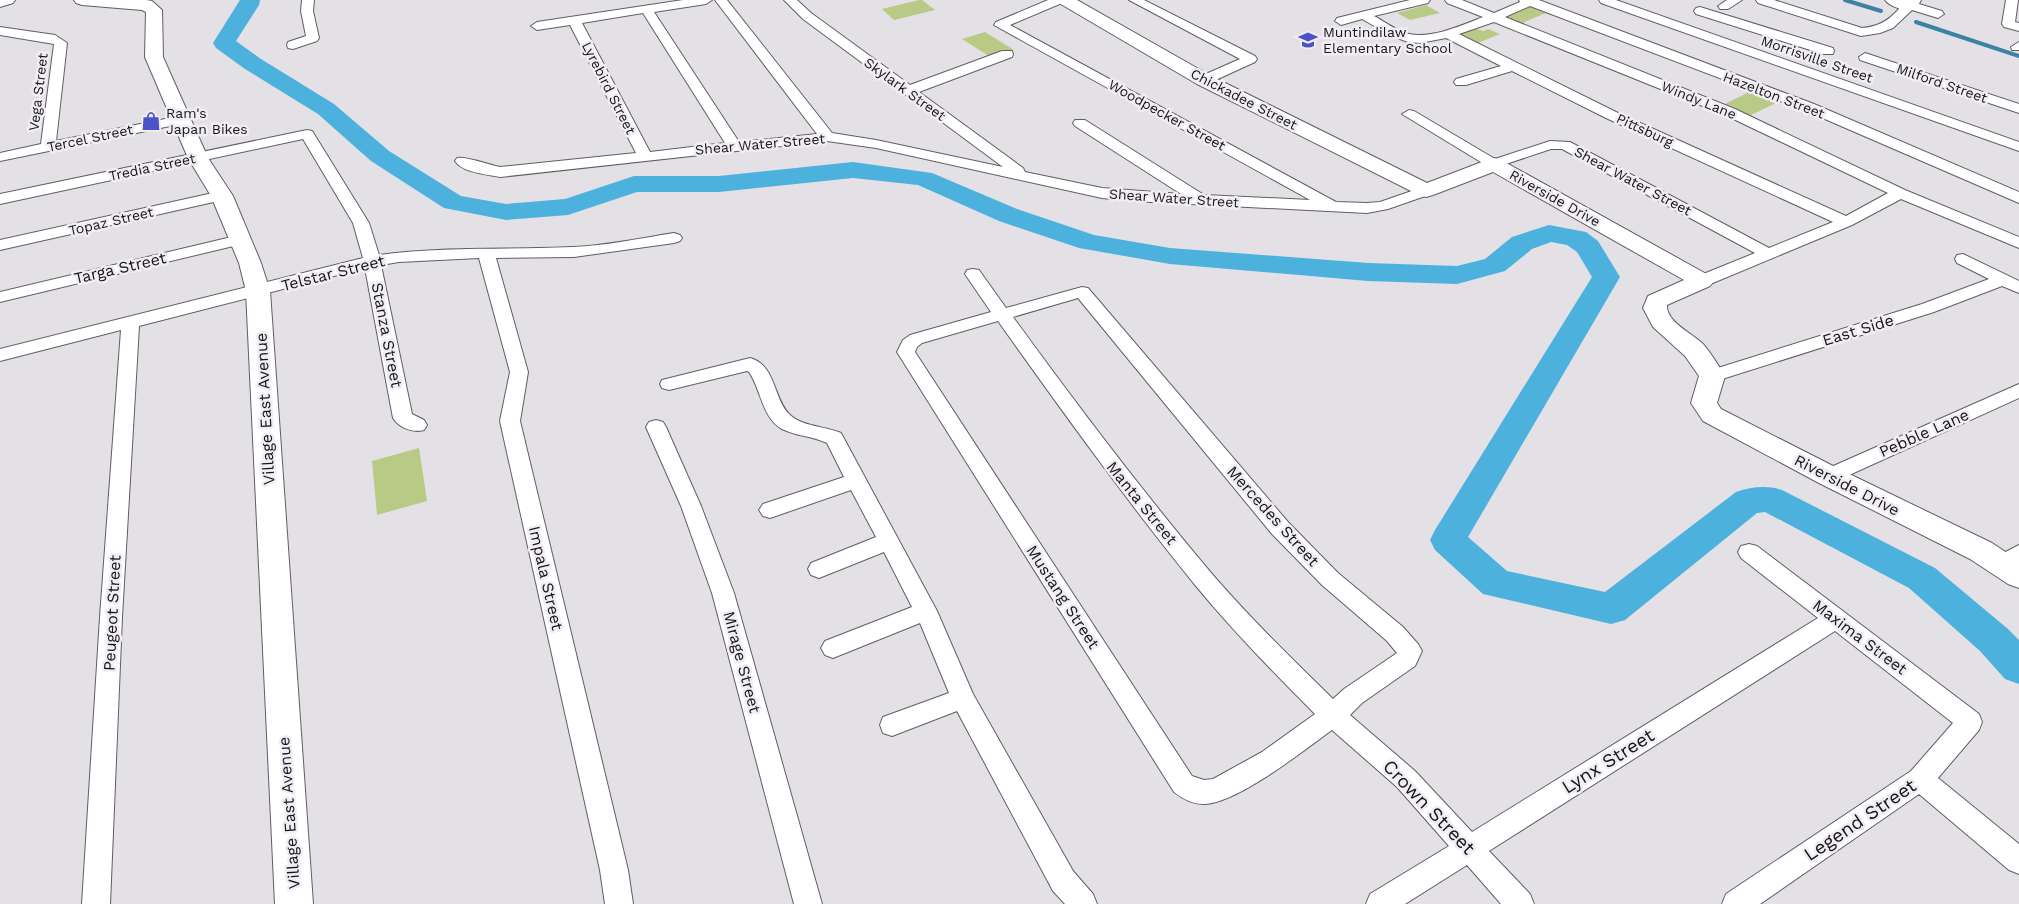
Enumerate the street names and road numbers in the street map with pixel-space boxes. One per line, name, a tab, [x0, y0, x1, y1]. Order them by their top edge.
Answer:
street label: Morrisville Street	[1759, 32, 1875, 86]
street label: Lyrebird Street	[579, 39, 639, 137]
street label: Vega Street	[25, 52, 51, 132]
street label: Skylark Street	[861, 54, 949, 124]
street label: Milford Street	[1895, 60, 1990, 106]
street label: Chickadee Street	[1188, 65, 1300, 133]
street label: Hazelton Street	[1721, 68, 1827, 122]
street label: Woodpecker Street	[1106, 76, 1228, 154]
street label: Windy Lane	[1659, 78, 1739, 122]
street label: Pittsburg	[1614, 110, 1676, 150]
street label: Tercel Street	[46, 121, 134, 155]
street label: Shear Water Street	[694, 130, 826, 158]
street label: Shear Water Street	[1572, 143, 1694, 219]
street label: Tredia Street	[107, 150, 197, 184]
street label: Riverside Drive	[1507, 166, 1603, 230]
street label: Shear Water Street	[1108, 185, 1240, 211]
street label: Topaz Street	[67, 203, 155, 239]
street label: Targa Street	[72, 248, 168, 288]
street label: Telstar Street	[279, 251, 387, 295]
street label: Stanza Street	[367, 281, 407, 390]
street label: East Side	[1820, 310, 1896, 350]
street label: Village East Avenue	[252, 332, 278, 486]
street label: Pebble Lane	[1876, 405, 1972, 461]
street label: Riverside Drive	[1791, 450, 1903, 520]
street label: Manta Street	[1103, 458, 1181, 549]
street label: Mercedes Street	[1223, 462, 1323, 570]
street label: Impala Street	[525, 524, 567, 632]
street label: Mustang Street	[1022, 542, 1104, 653]
street label: Peugeot Street	[99, 554, 125, 672]
street label: Maxima Street	[1809, 595, 1911, 679]
street label: Mirage Street	[719, 609, 765, 715]
street label: Lynx Street	[1558, 724, 1658, 798]
street label: Village East Avenue	[274, 736, 304, 890]
street label: Crown Street	[1378, 755, 1480, 859]
street label: Legend Street	[1799, 774, 1921, 866]

